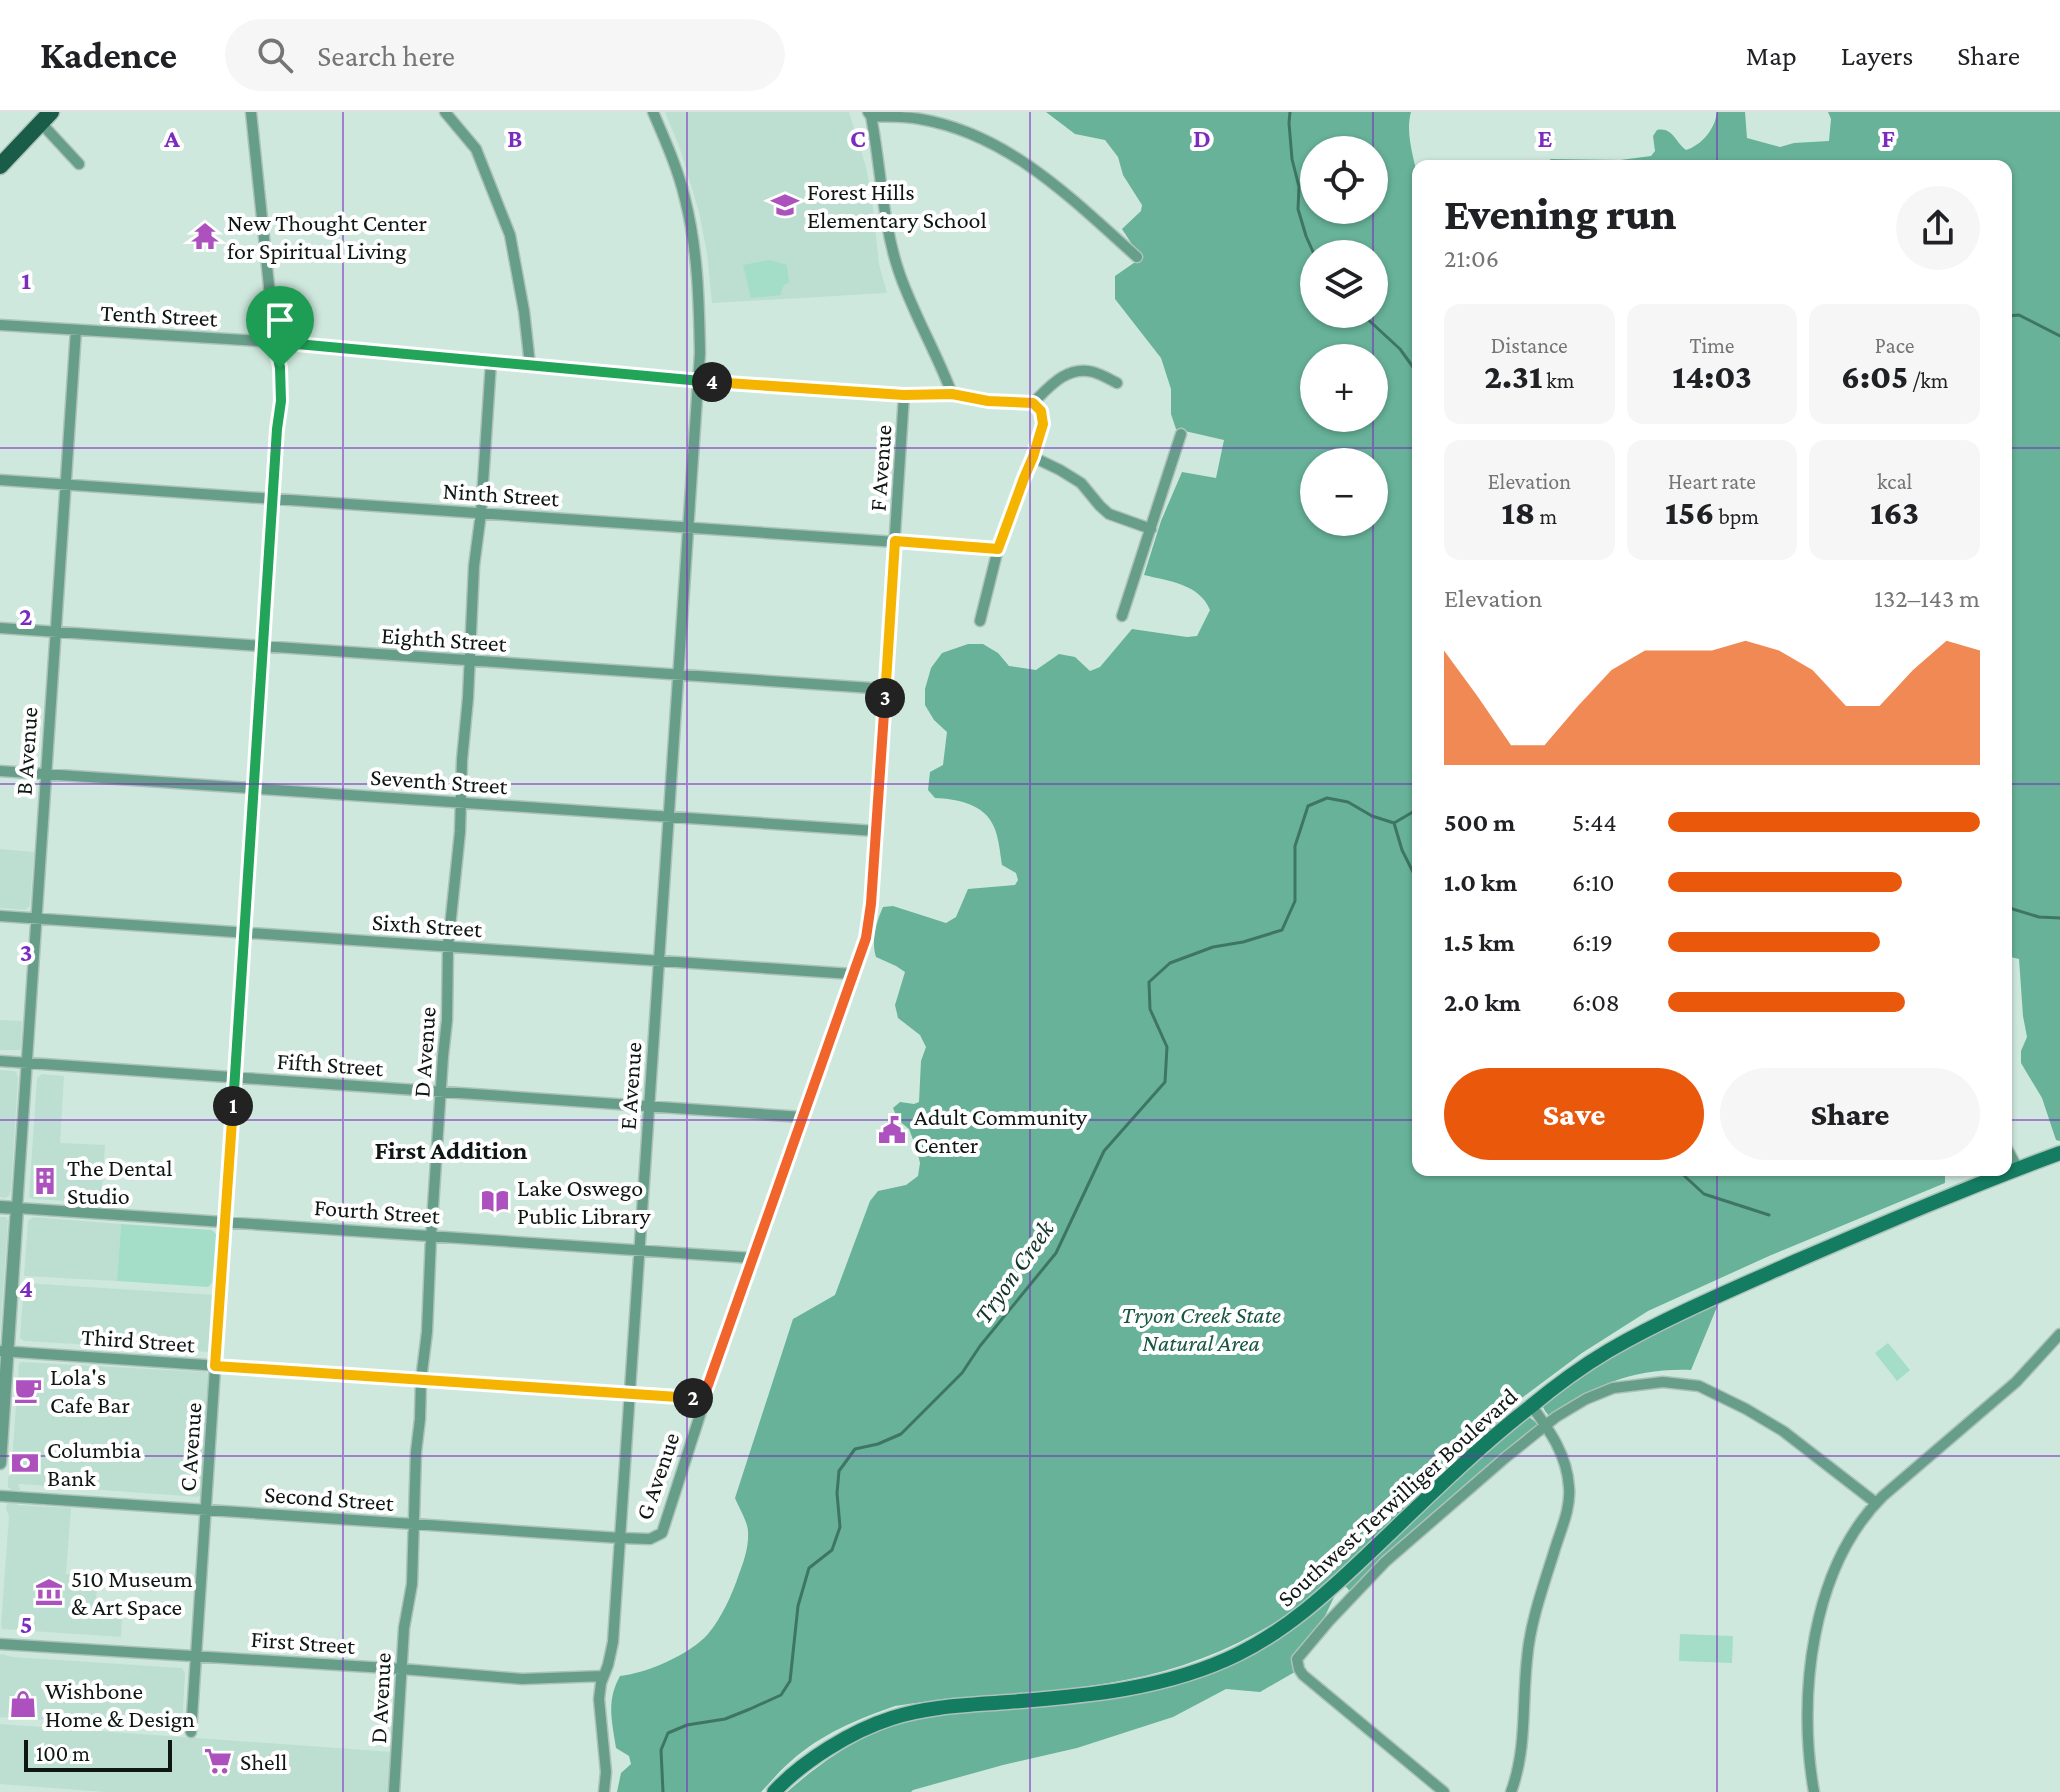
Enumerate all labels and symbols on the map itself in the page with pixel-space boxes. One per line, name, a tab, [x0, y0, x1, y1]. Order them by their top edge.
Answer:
text: A	[163, 124, 180, 153]
text: B	[507, 124, 523, 153]
text: C	[850, 124, 866, 153]
text: D	[1193, 124, 1211, 153]
text: E	[1538, 124, 1553, 153]
text: F	[1881, 124, 1895, 153]
place label: Forest Hills Elementary School	[807, 178, 987, 233]
school or university icon: Forest Hills Elementary School	[770, 190, 800, 220]
place label: New Thought Center for Spiritual Living	[227, 209, 428, 264]
temple icon: New Thought Center for Spiritual Living	[190, 221, 220, 251]
text: 1	[21, 266, 31, 295]
pin	[246, 286, 314, 368]
street label: Tenth Street	[100, 298, 219, 332]
pin: 4	[692, 362, 732, 402]
street label: F Avenue	[863, 424, 897, 512]
street label: Ninth Street	[442, 476, 561, 512]
text: 2	[19, 602, 33, 631]
street label: Eighth Street	[381, 621, 509, 657]
pin: 3	[865, 678, 905, 718]
street label: B Avenue	[9, 706, 43, 796]
street label: Seventh Street	[369, 763, 510, 799]
street label: Sixth Street	[371, 908, 484, 942]
text: 3	[20, 938, 32, 967]
street label: D Avenue	[407, 1006, 441, 1098]
street label: E Avenue	[613, 1041, 647, 1131]
street label: Fifth Street	[276, 1047, 385, 1081]
pin: 1	[213, 1086, 253, 1126]
place label: Adult Community Center	[914, 1103, 1088, 1158]
public building icon: Adult Community Center	[877, 1115, 907, 1145]
district label: First Addition	[375, 1136, 527, 1165]
place label: The Dental Studio	[67, 1154, 173, 1209]
building icon: The Dental Studio	[30, 1166, 60, 1196]
place label: Lake Oswego Public Library	[517, 1174, 651, 1229]
library icon: Lake Oswego Public Library	[480, 1186, 510, 1216]
street label: Fourth Street	[313, 1193, 442, 1229]
water label: Tryon Creek	[968, 1214, 1061, 1329]
text: 4	[19, 1274, 33, 1303]
park label: Tryon Creek State Natural Area	[1121, 1301, 1281, 1356]
street label: Third Street	[80, 1323, 197, 1358]
place label: Lola's Cafe Bar	[50, 1363, 130, 1418]
cafe icon: Lola's Cafe Bar	[13, 1375, 43, 1405]
pin: 2	[673, 1378, 713, 1418]
street label: Southwest Terwilliger Boulevard	[1272, 1382, 1523, 1612]
street label: C Avenue	[173, 1401, 207, 1493]
street label: G Avenue	[630, 1429, 684, 1523]
place label: Columbia Bank	[47, 1436, 141, 1491]
bank icon: Columbia Bank	[10, 1448, 40, 1478]
street label: Second Street	[263, 1480, 396, 1516]
place label: 510 Museum & Art Space	[71, 1565, 193, 1620]
museum icon: 510 Museum & Art Space	[34, 1577, 64, 1607]
text: 5	[20, 1610, 32, 1639]
street label: First Street	[250, 1625, 357, 1659]
street label: D Avenue	[364, 1652, 396, 1744]
place label: Wishbone Home & Design	[45, 1677, 195, 1732]
shop icon: Wishbone Home & Design	[8, 1689, 38, 1719]
scale bar	[24, 1736, 172, 1772]
supermarket icon: Shell	[203, 1746, 233, 1776]
place label: Shell	[240, 1748, 287, 1775]

